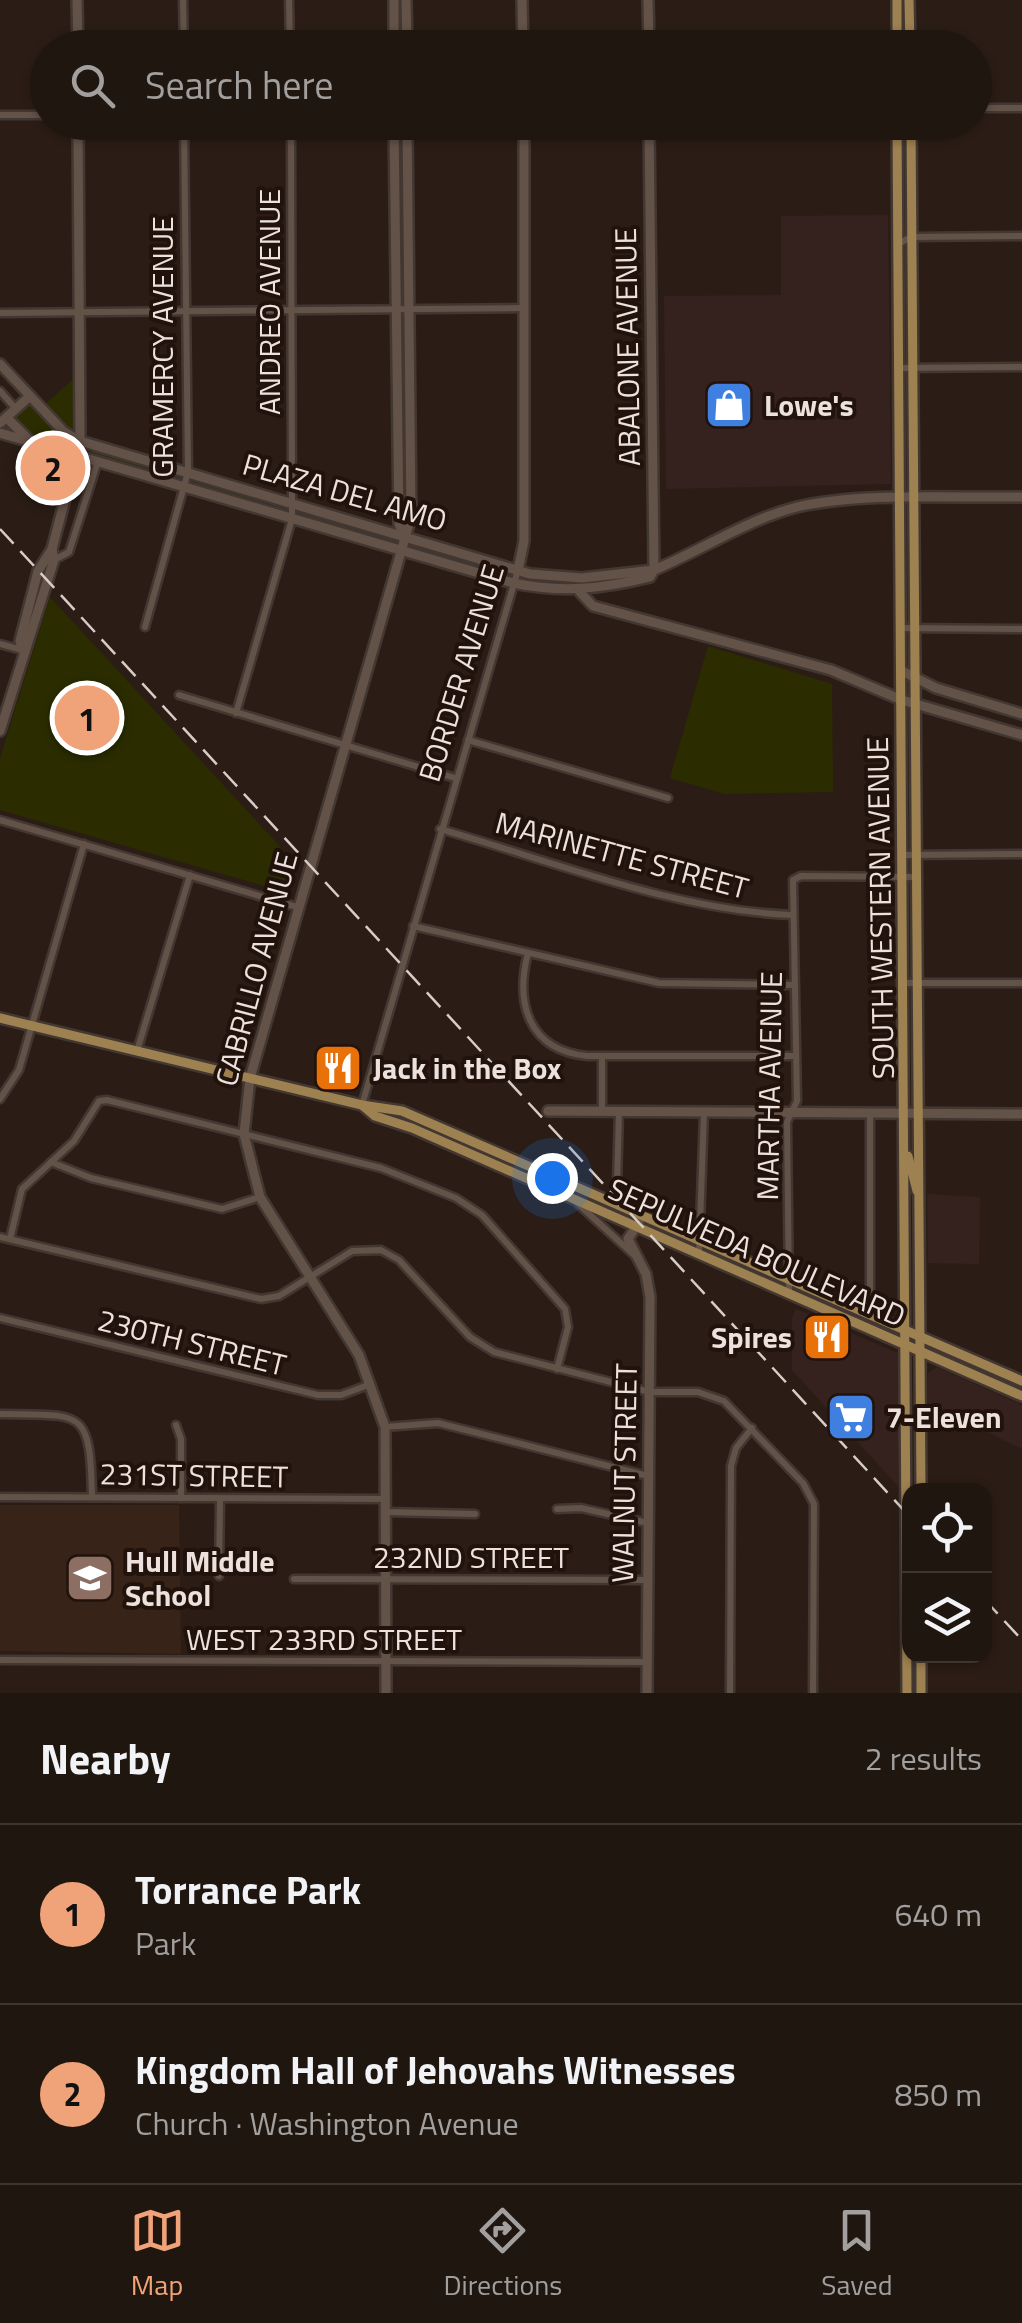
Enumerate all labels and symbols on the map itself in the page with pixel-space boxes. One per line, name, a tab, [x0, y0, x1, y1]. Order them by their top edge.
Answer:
street label: ANDREO AVENUE	[246, 189, 292, 415]
street label: GRAMERCY AVENUE	[139, 216, 185, 478]
street label: ABALONE AVENUE	[602, 227, 652, 467]
shop icon: Lowe's	[703, 379, 755, 431]
place label: Lowe's	[764, 382, 854, 428]
pin: 2	[20, 430, 86, 506]
street label: PLAZA DEL AMO	[238, 441, 452, 543]
street label: BORDER AVENUE	[406, 559, 516, 787]
pin: 1	[54, 680, 120, 756]
street label: SOUTH WESTERN AVENUE	[854, 736, 906, 1080]
street label: MARINETTE STREET	[490, 799, 754, 911]
street label: CABRILLO AVENUE	[203, 847, 309, 1091]
street label: MARTHA AVENUE	[744, 971, 794, 1201]
restaurant icon: Jack in the Box	[312, 1042, 364, 1094]
place label: Jack in the Box	[373, 1045, 561, 1091]
your location	[527, 1153, 578, 1204]
street label: SEPULVEDA BOULEVARD	[601, 1166, 913, 1338]
street label: 230TH STREET	[93, 1296, 291, 1388]
restaurant icon: Spires	[801, 1311, 853, 1363]
place label: Spires	[711, 1314, 792, 1360]
street label: WALNUT STREET	[599, 1363, 649, 1583]
supermarket icon: 7-Eleven	[825, 1391, 877, 1443]
place label: 7-Eleven	[886, 1394, 1002, 1440]
street label: 231ST STREET	[99, 1450, 289, 1500]
street label: 232ND STREET	[373, 1534, 569, 1580]
place label: Hull Middle School	[125, 1538, 275, 1618]
school or university icon: Hull Middle School	[64, 1552, 116, 1604]
street label: WEST 233RD STREET	[186, 1616, 462, 1662]

